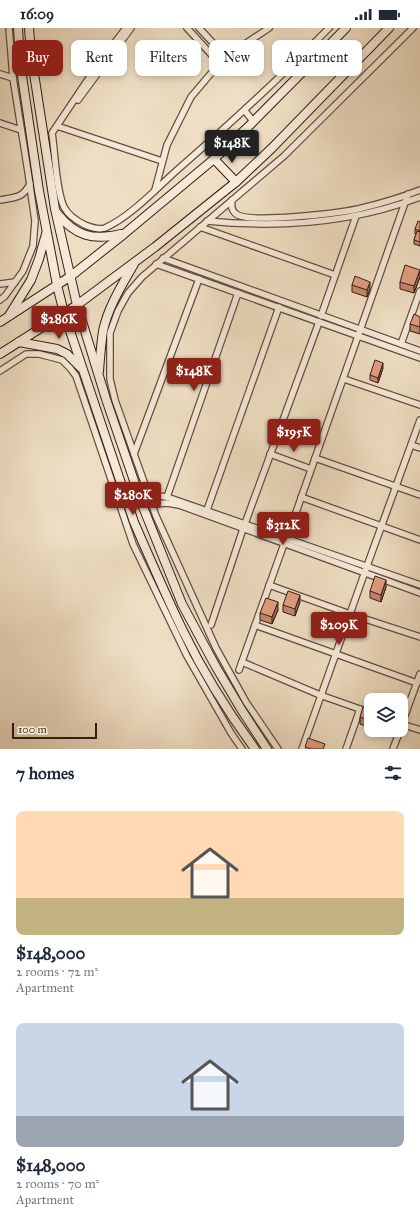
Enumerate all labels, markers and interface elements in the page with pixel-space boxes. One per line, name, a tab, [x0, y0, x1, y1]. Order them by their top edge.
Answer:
text: 16:09	[20, 5, 54, 23]
chip: Buy	[12, 40, 63, 76]
chip: Rent	[71, 40, 127, 76]
chip: Filters	[135, 40, 201, 76]
chip: New	[209, 40, 264, 76]
chip: Apartment	[272, 40, 362, 76]
pin: $148K	[204, 130, 260, 164]
text: $148K	[214, 135, 250, 151]
pin: $286K	[31, 306, 87, 340]
text: $286K	[40, 311, 78, 327]
pin: $148K	[166, 358, 222, 392]
text: $148K	[176, 363, 212, 379]
pin: $195K	[266, 419, 322, 453]
text: $195K	[276, 424, 312, 440]
pin: $280K	[105, 482, 161, 516]
text: $280K	[114, 487, 152, 503]
pin: $312K	[255, 512, 311, 546]
text: $312K	[266, 517, 300, 533]
pin: $209K	[311, 612, 367, 646]
text: $209K	[320, 617, 358, 633]
map controls	[364, 693, 408, 737]
button: layers	[364, 693, 408, 737]
scale bar	[12, 721, 97, 740]
text: 100 m	[18, 723, 47, 736]
icon: filters	[382, 762, 404, 784]
text: 7 homes	[16, 763, 74, 784]
icon: home	[174, 837, 246, 909]
text: $148,000	[16, 943, 86, 964]
text: 2 rooms · 72 m²	[16, 964, 98, 980]
text: Apartment	[16, 980, 74, 996]
icon: home	[174, 1049, 246, 1121]
text: $148,000	[16, 1155, 86, 1176]
text: 2 rooms · 70 m²	[16, 1176, 99, 1192]
text: Apartment	[16, 1192, 74, 1208]

